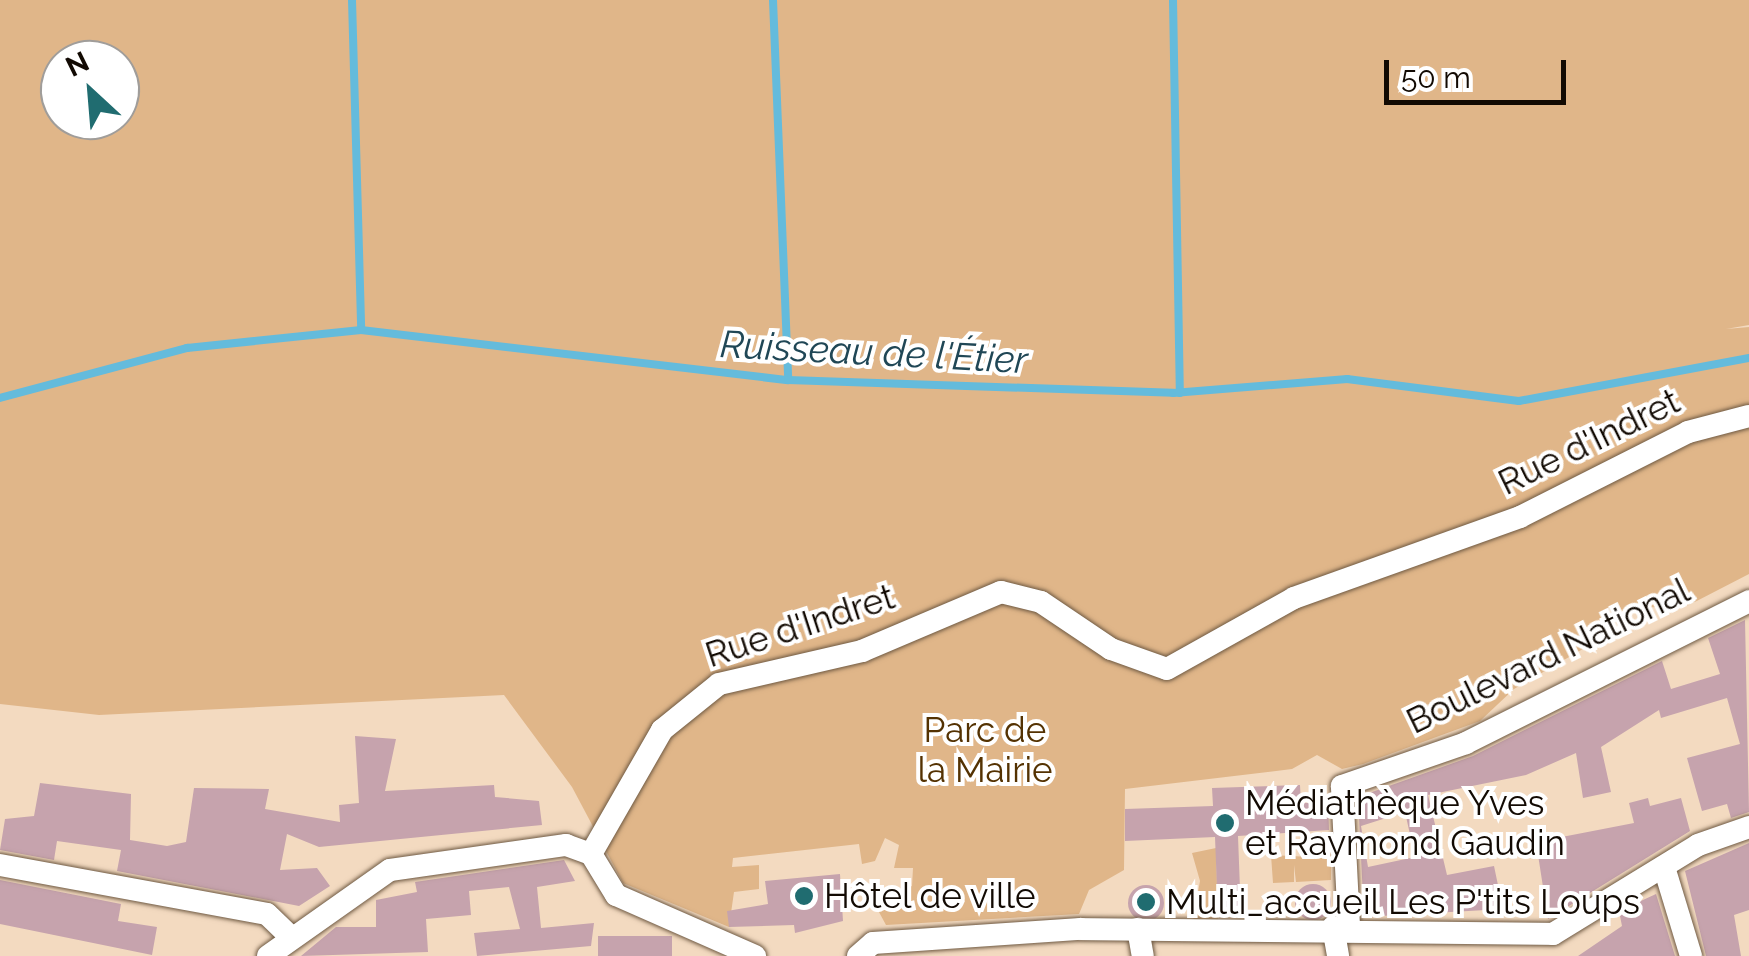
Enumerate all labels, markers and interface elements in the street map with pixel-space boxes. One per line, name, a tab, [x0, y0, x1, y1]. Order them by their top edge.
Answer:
north arrow	[40, 40, 140, 140]
scale bar	[1389, 40, 1572, 102]
text: N	[61, 45, 94, 84]
text: 50 m	[1401, 60, 1471, 95]
water label: Ruisseau de l'Étier	[719, 321, 1029, 383]
street label: Rue d'Indret	[1492, 380, 1686, 504]
street label: Boulevard National	[1400, 569, 1696, 743]
street label: Rue d'Indret	[700, 576, 900, 676]
park label: Parc de la Mairie	[917, 709, 1053, 791]
place label: Médiathèque Yves et Raymond Gaudin	[1245, 782, 1565, 864]
marker: Médiathèque Yves et Raymond Gaudin	[1214, 812, 1236, 834]
place label: Hôtel de ville	[824, 875, 1038, 917]
place label: Multi_accueil Les P'tits Loups	[1166, 881, 1641, 923]
marker: Hôtel de ville	[793, 885, 815, 907]
marker: Multi_accueil Les P'tits Loups	[1135, 891, 1157, 913]

